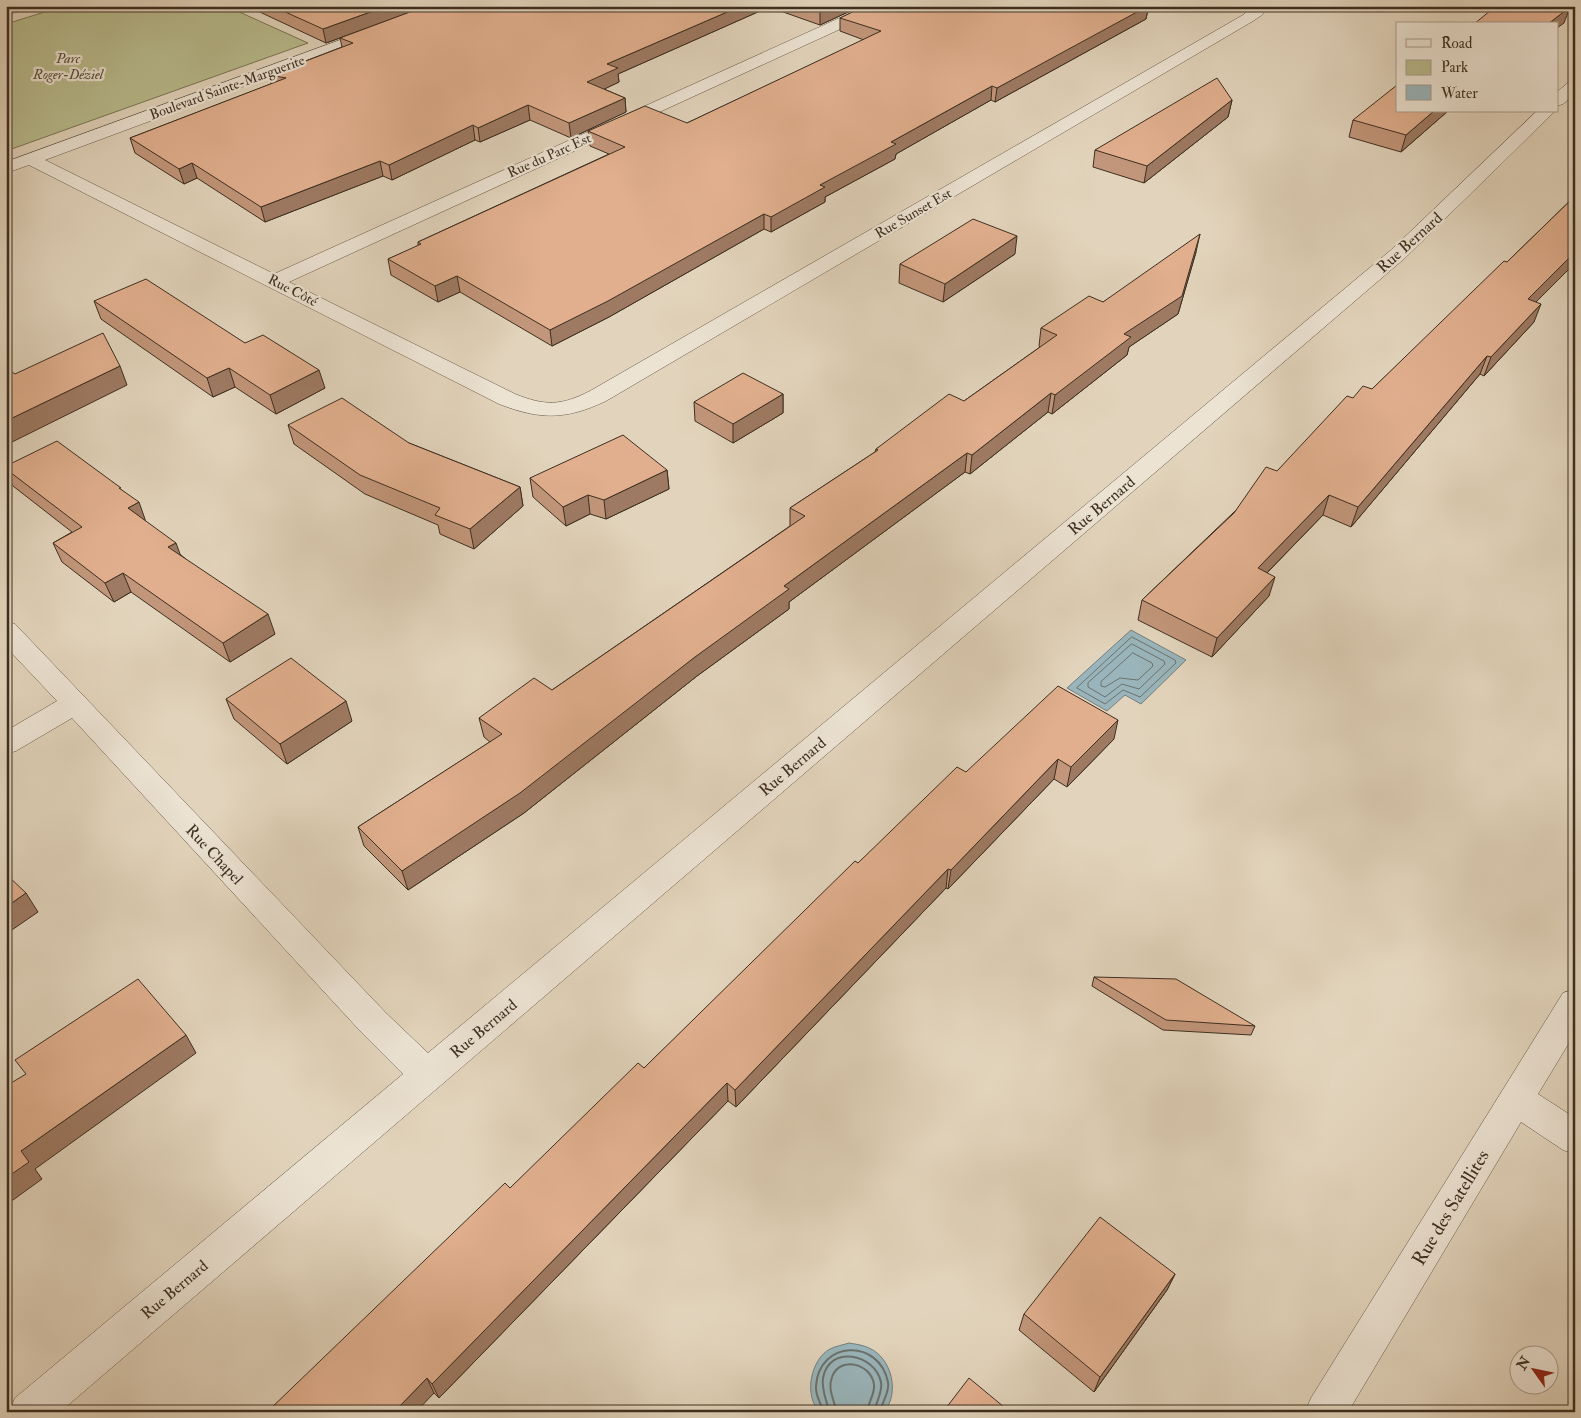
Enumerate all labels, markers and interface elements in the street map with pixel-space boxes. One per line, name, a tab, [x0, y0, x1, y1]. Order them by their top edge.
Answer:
legend	[1396, 22, 1558, 112]
text: Road	[1441, 34, 1473, 53]
park label: Parc Roger-Déziel	[32, 50, 105, 83]
street label: Boulevard Sainte-Marguerite	[147, 51, 307, 123]
text: Park	[1441, 58, 1468, 77]
text: Water	[1440, 84, 1478, 103]
street label: Rue du Parc Est	[505, 129, 594, 181]
street label: Rue Sunset Est	[872, 184, 955, 242]
street label: Rue Bernard	[1373, 208, 1447, 277]
street label: Rue Côté	[265, 271, 321, 310]
street label: Rue Bernard	[1064, 472, 1139, 540]
street label: Rue Bernard	[755, 733, 830, 801]
street label: Rue Chapel	[181, 820, 247, 890]
street label: Rue Bernard	[446, 995, 521, 1063]
street label: Rue des Satellites	[1407, 1145, 1495, 1270]
street label: Rue Bernard	[137, 1256, 212, 1324]
north arrow	[1508, 1346, 1558, 1396]
text: N	[1512, 1353, 1534, 1374]

